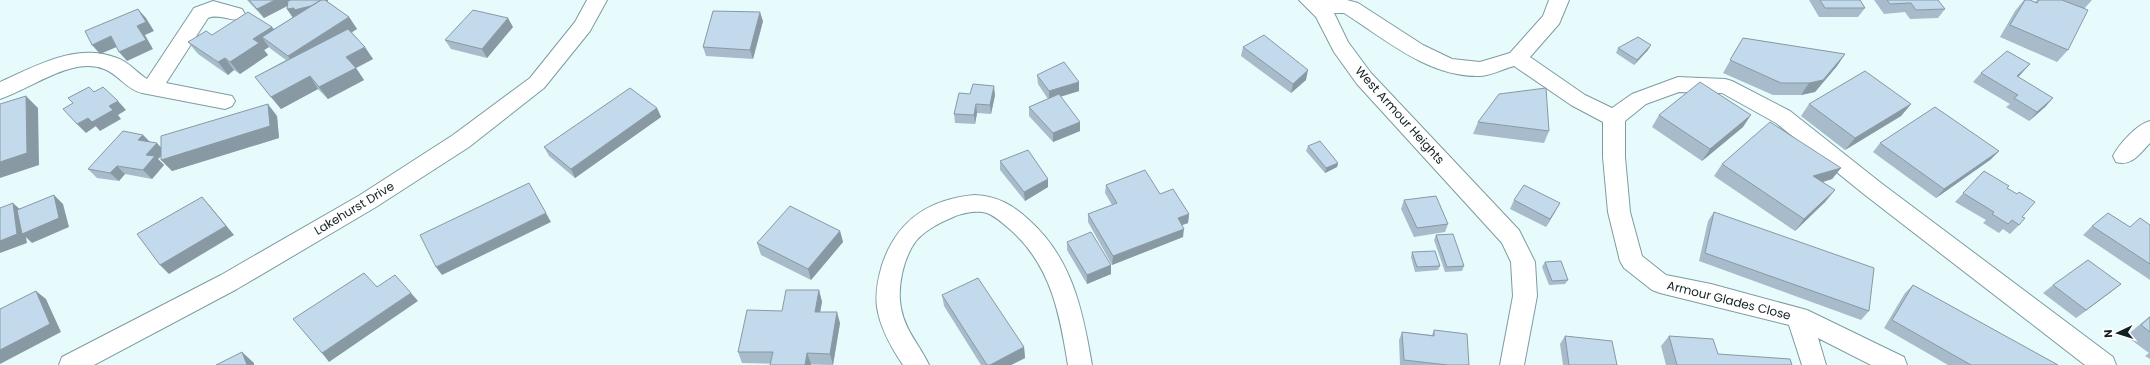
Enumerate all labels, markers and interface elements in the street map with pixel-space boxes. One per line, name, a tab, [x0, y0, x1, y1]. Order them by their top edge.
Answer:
street label: West Armour Heights	[1352, 62, 1448, 168]
street label: Lakehurst Drive	[311, 177, 397, 239]
street label: Armour Glades Close	[1665, 276, 1793, 324]
north arrow	[2098, 313, 2138, 353]
text: N	[2100, 329, 2116, 338]

